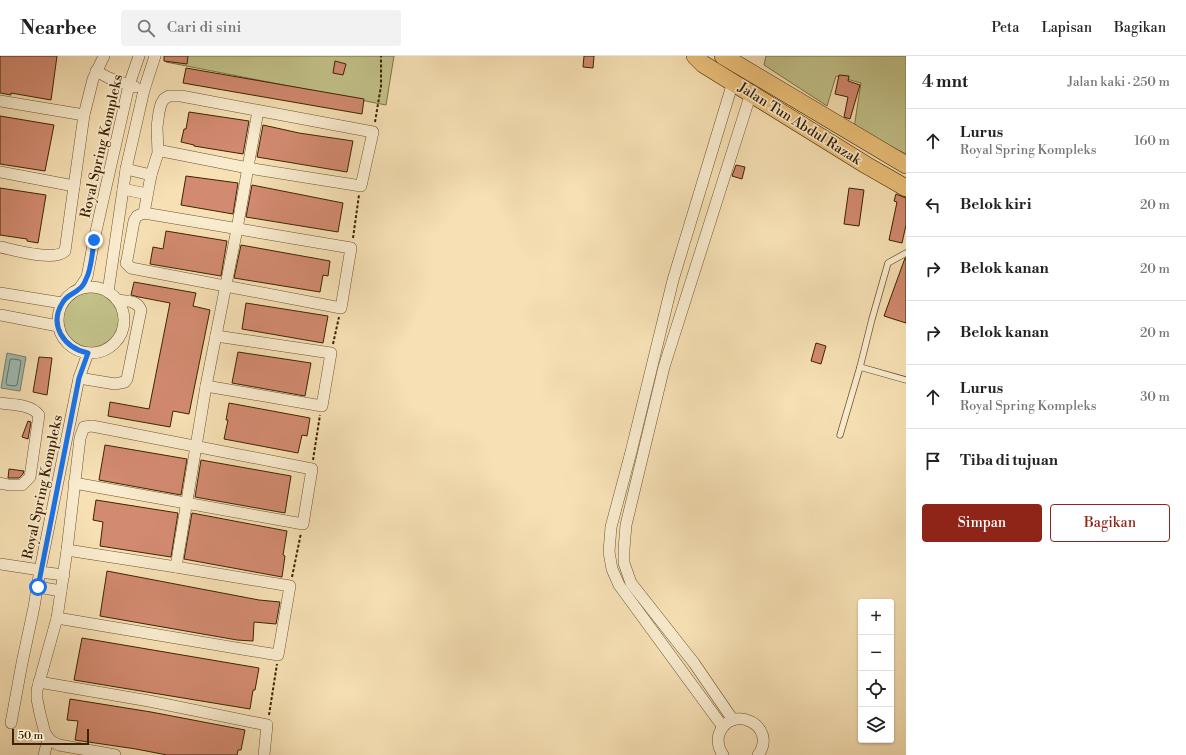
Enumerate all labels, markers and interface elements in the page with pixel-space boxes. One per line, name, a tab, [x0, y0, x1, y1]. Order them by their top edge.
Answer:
search box	[121, 10, 401, 46]
text: Nearbee	[20, 16, 97, 40]
icon: search	[135, 17, 157, 39]
text: Cari di sini	[167, 18, 241, 37]
text: Peta	[991, 19, 1019, 37]
text: Lapisan	[1041, 19, 1092, 37]
text: Bagikan	[1114, 19, 1166, 37]
text: 4 mnt	[922, 71, 968, 93]
street label: Royal Spring Kompleks	[77, 73, 127, 220]
text: Jalan kaki · 250 m	[1067, 74, 1170, 90]
street label: Jalan Tun Abdul Razak	[734, 78, 865, 169]
text: Lurus	[960, 123, 1003, 142]
icon: ahead	[922, 130, 944, 152]
text: 160 m	[1134, 133, 1170, 149]
text: Royal Spring Kompleks	[960, 142, 1097, 158]
icon: left	[922, 194, 944, 216]
text: Belok kiri	[960, 195, 1031, 214]
text: 20 m	[1140, 197, 1170, 213]
route end	[85, 231, 103, 249]
icon: right	[922, 258, 944, 280]
text: Belok kanan	[960, 259, 1049, 278]
text: 20 m	[1140, 261, 1170, 277]
icon: right	[922, 322, 944, 344]
text: Belok kanan	[960, 323, 1049, 342]
text: 20 m	[1140, 325, 1170, 341]
text: Lurus	[960, 379, 1003, 398]
icon: ahead	[922, 386, 944, 408]
text: 30 m	[1140, 389, 1170, 405]
text: Royal Spring Kompleks	[960, 398, 1097, 414]
street label: Royal Spring Kompleks	[19, 413, 67, 561]
icon: arrive	[922, 450, 944, 472]
text: Tiba di tujuan	[960, 451, 1058, 470]
button: Simpan	[922, 504, 1042, 542]
button: Bagikan	[1050, 504, 1170, 542]
route start	[29, 578, 47, 596]
map controls	[858, 599, 894, 743]
button: +	[858, 599, 894, 635]
button: −	[858, 635, 894, 671]
button: locate	[858, 671, 894, 707]
button: layers	[858, 707, 894, 743]
scale bar	[12, 727, 89, 746]
text: 50 m	[18, 729, 43, 743]

